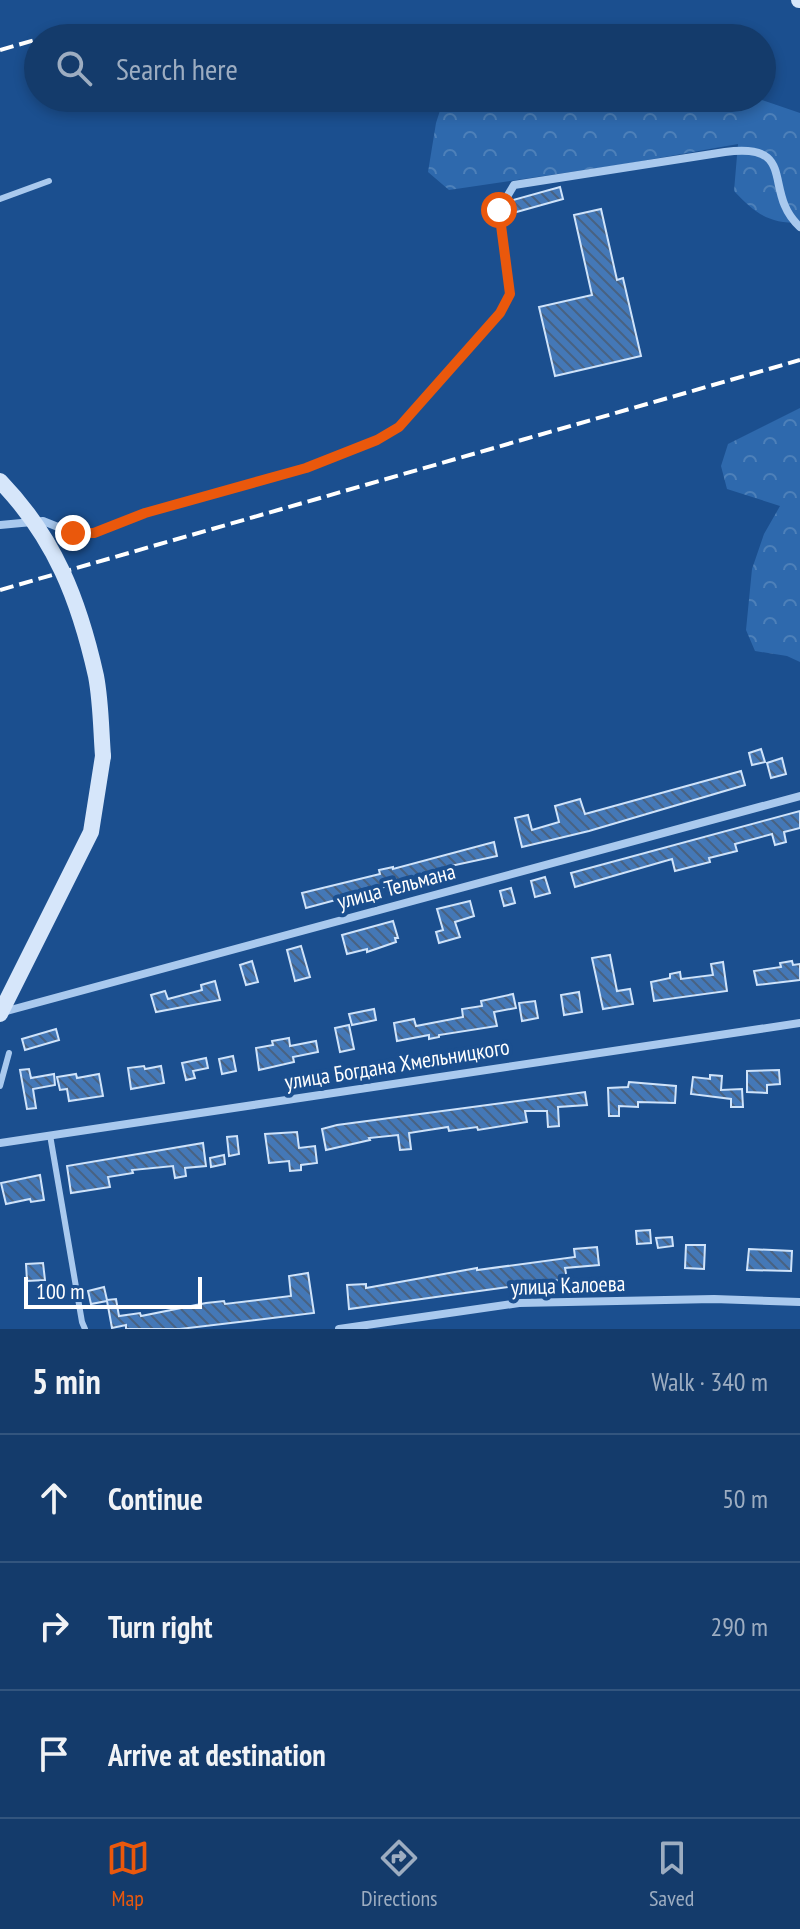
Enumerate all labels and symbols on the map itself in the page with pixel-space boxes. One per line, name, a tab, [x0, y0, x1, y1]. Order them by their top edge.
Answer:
route start	[481, 192, 517, 228]
route end	[55, 515, 91, 551]
street label: улица Тельмана	[334, 857, 458, 915]
street label: улица Богдана Хмельницкого	[283, 1032, 511, 1096]
street label: улица Калоева	[510, 1269, 626, 1301]
scale bar	[24, 1273, 202, 1309]

